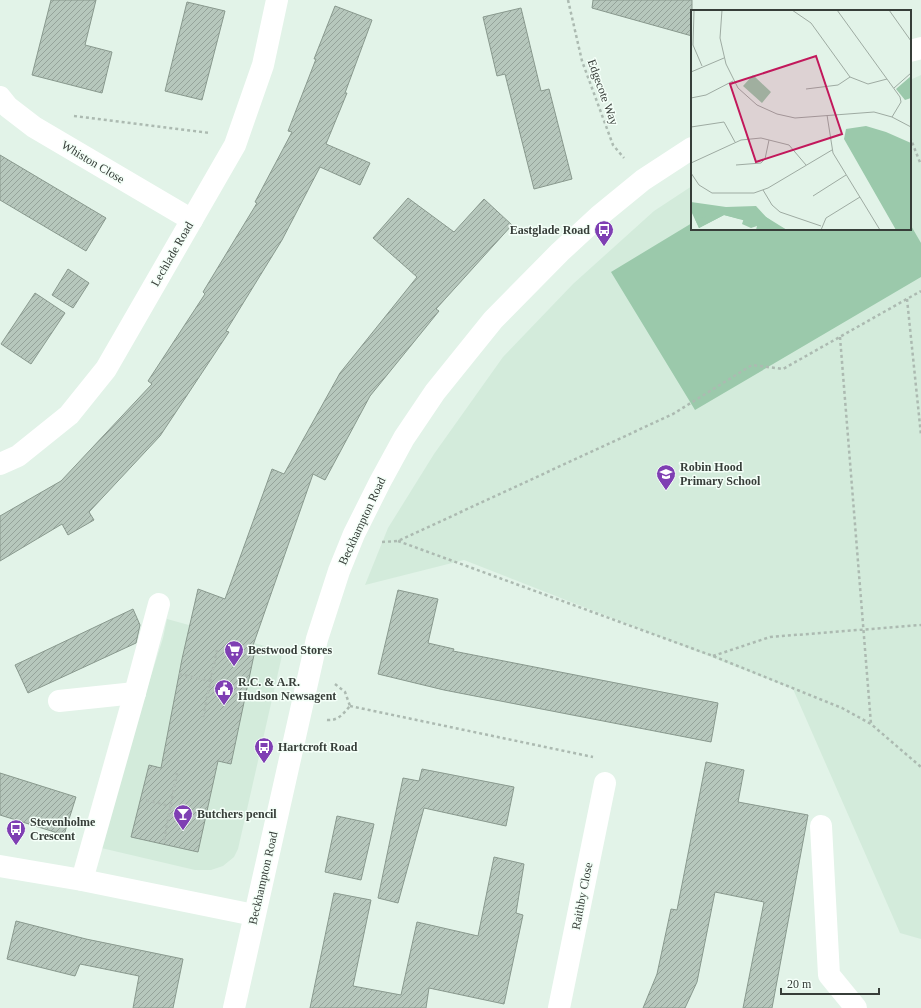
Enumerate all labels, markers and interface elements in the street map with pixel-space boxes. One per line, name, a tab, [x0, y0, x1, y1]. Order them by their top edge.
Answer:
inset map	[691, 10, 911, 230]
street label: Edgecote Way	[585, 57, 621, 127]
street label: Whiston Close	[59, 138, 127, 186]
street label: Lechlade Road	[148, 219, 196, 289]
bus stop icon: Eastglade Road	[593, 219, 615, 247]
place label: Eastglade Road	[510, 223, 590, 237]
place label: Robin Hood Primary School	[680, 460, 761, 488]
school or university icon: Robin Hood Primary School	[655, 463, 677, 491]
street label: Beckhampton Road	[336, 475, 388, 567]
supermarket icon: Bestwood Stores	[223, 639, 245, 667]
place label: Bestwood Stores	[248, 643, 332, 657]
place label: R.C. & A.R. Hudson Newsagent	[238, 675, 336, 703]
public building icon: R.C. & A.R. Hudson Newsagent	[213, 678, 235, 706]
bus stop icon: Hartcroft Road	[253, 736, 275, 764]
place label: Hartcroft Road	[278, 740, 358, 754]
bar icon: Butchers pencil	[172, 803, 194, 831]
place label: Butchers pencil	[197, 807, 277, 821]
place label: Stevenholme Crescent	[30, 815, 96, 843]
bus stop icon: Stevenholme Crescent	[5, 818, 27, 846]
street label: Beckhampton Road	[245, 830, 281, 926]
street label: Raithby Close	[569, 861, 595, 931]
scale bar	[781, 970, 879, 996]
text: 20 m	[787, 977, 812, 991]

